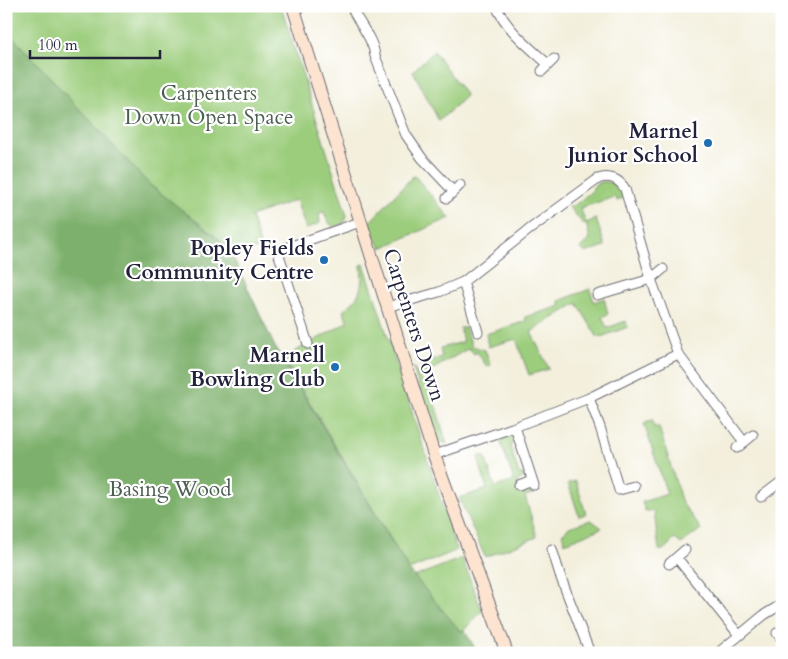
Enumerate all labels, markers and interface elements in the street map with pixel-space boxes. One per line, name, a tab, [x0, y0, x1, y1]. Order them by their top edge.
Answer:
scale bar	[30, 28, 160, 60]
text: 100 m	[38, 35, 78, 55]
park label: Carpenters Down Open Space	[124, 79, 294, 132]
place label: Marnel Junior School	[564, 117, 698, 170]
marker: Marnel Junior School	[702, 137, 714, 149]
place label: Popley Fields Community Centre	[125, 234, 314, 287]
street label: Carpenters Down	[376, 245, 452, 405]
marker: Popley Fields Community Centre	[318, 254, 330, 266]
place label: Marnell Bowling Club	[190, 341, 325, 394]
marker: Marnell Bowling Club	[329, 361, 341, 373]
park label: Basing Wood	[109, 475, 231, 504]

